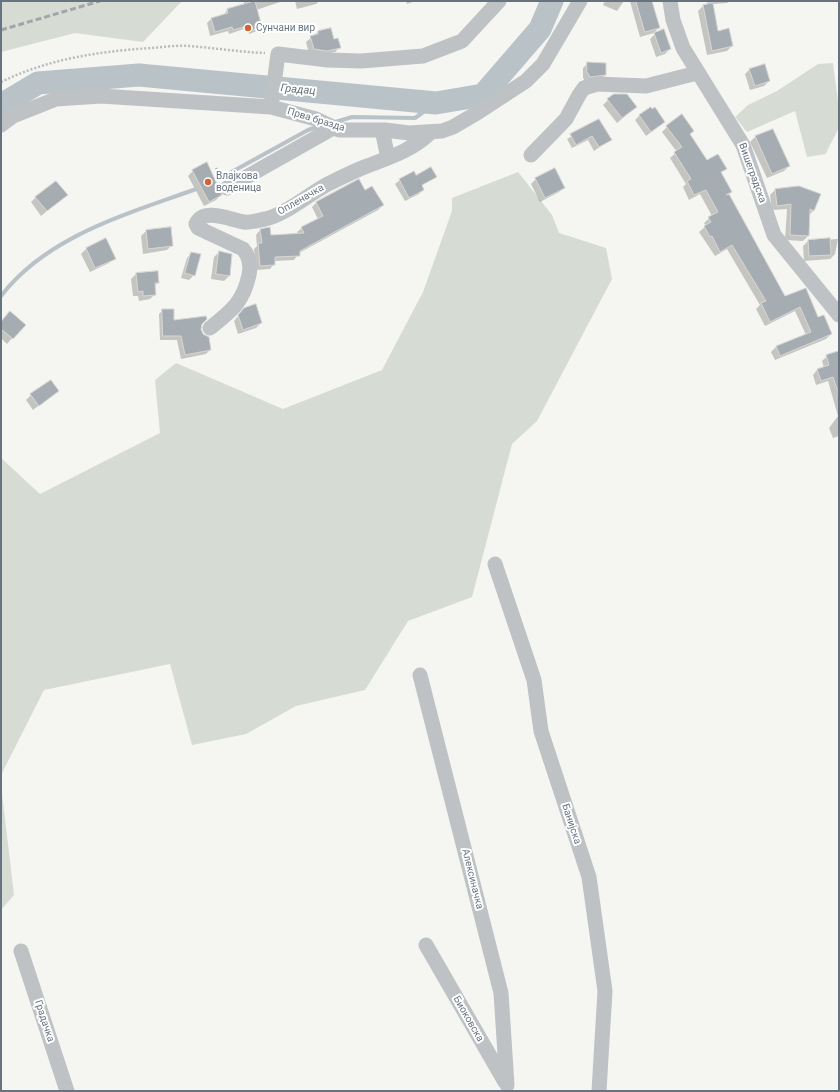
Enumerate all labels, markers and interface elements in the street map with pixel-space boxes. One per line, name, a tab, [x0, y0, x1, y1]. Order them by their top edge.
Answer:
place label: Сунчани вир	[256, 22, 315, 34]
marker: Сунчани вир	[243, 23, 253, 33]
water label: Градац	[280, 82, 316, 98]
street label: Прва бразда	[286, 106, 346, 134]
street label: Вишеградска	[736, 141, 768, 205]
place label: Влајкова воденица	[216, 170, 261, 194]
marker: Влајкова воденица	[203, 177, 213, 187]
street label: Опленачка	[276, 182, 326, 218]
street label: Банијска	[559, 802, 583, 846]
street label: Алексиначка	[459, 848, 485, 910]
street label: Биоковска	[450, 994, 486, 1044]
street label: Градачка	[32, 999, 56, 1043]

